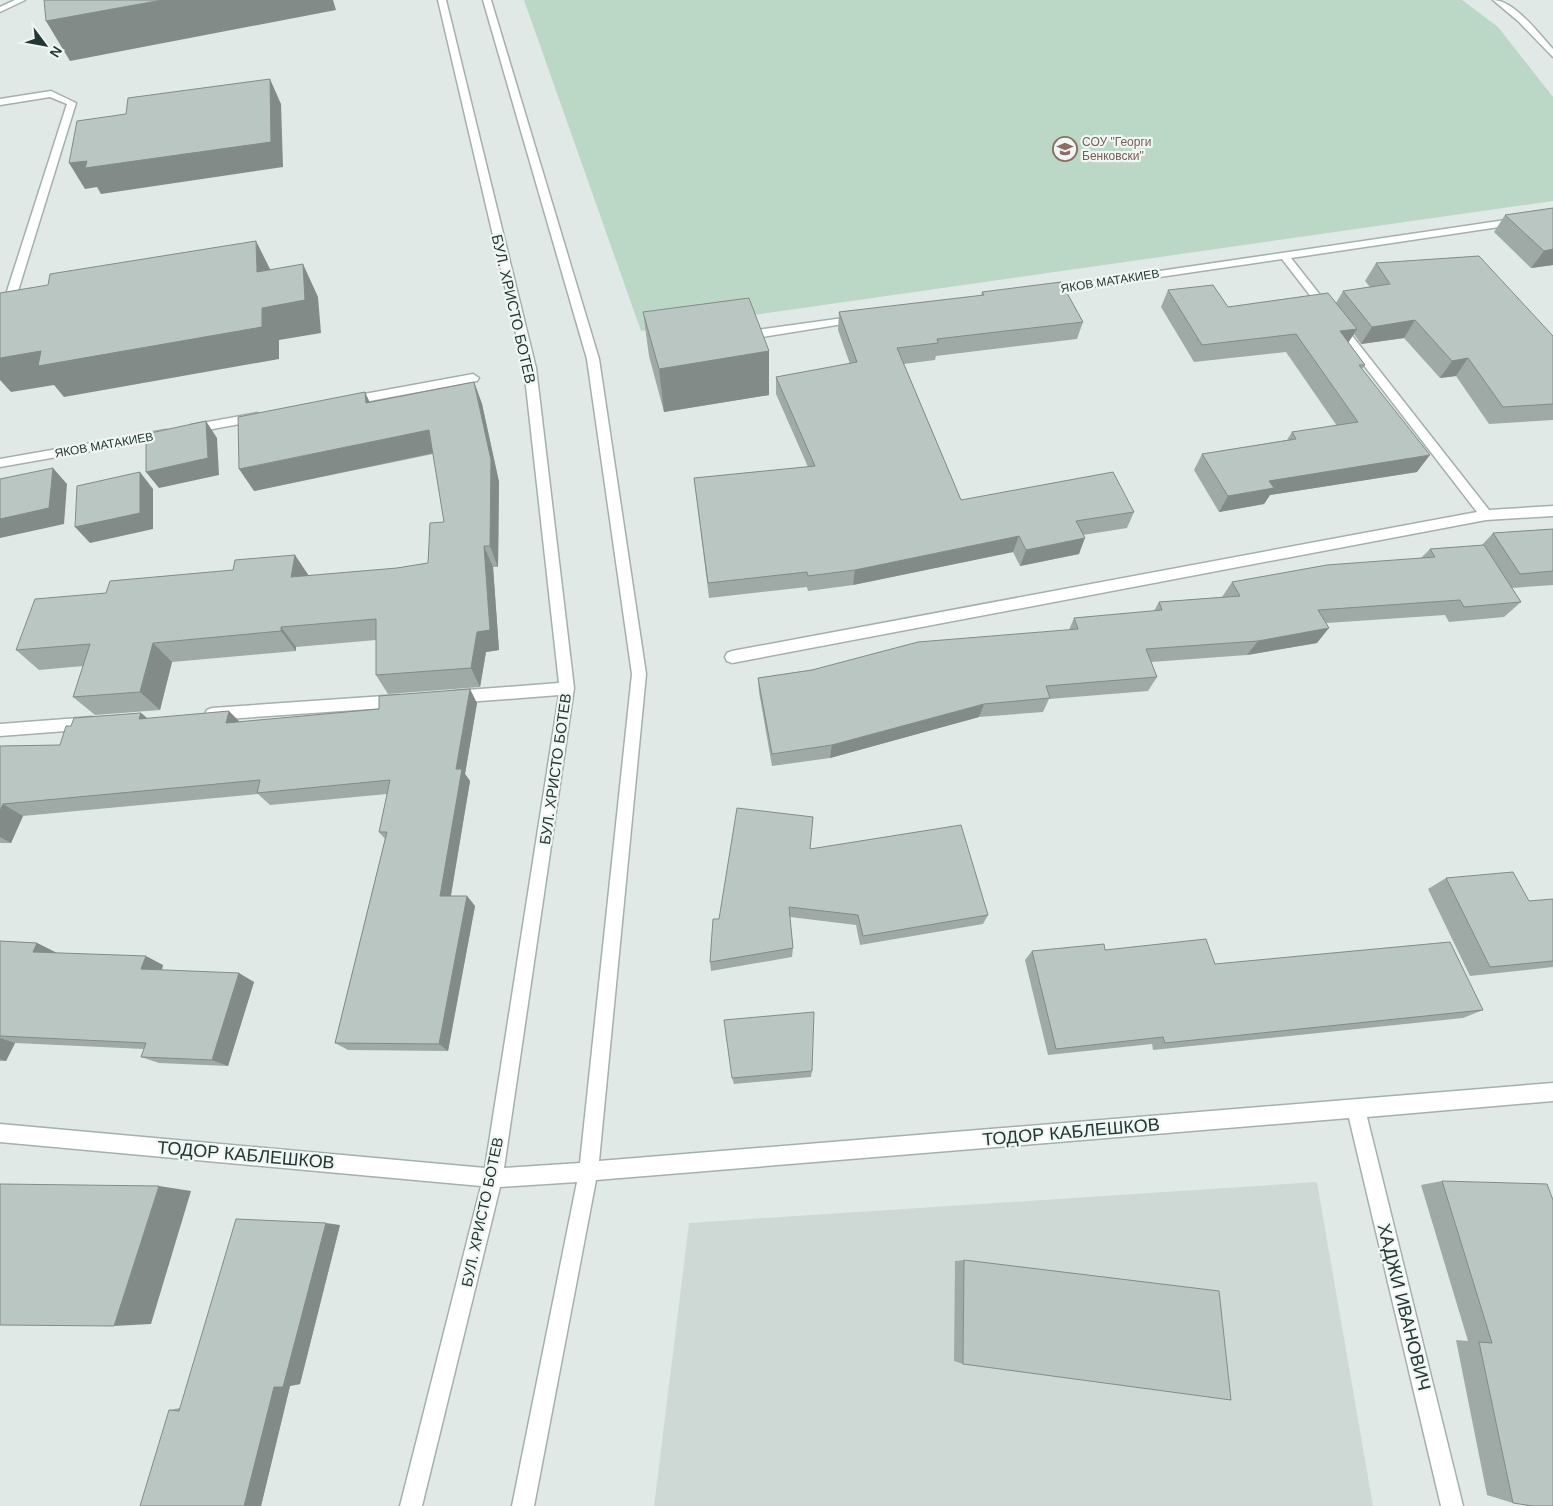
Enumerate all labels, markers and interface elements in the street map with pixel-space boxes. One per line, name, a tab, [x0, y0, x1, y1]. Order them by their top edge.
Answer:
north arrow	[20, 20, 70, 70]
text: N	[47, 43, 65, 60]
place label: СОУ "Георги Бенковски"	[1082, 135, 1152, 163]
school or university icon: СОУ "Георги Бенковски"	[1052, 136, 1078, 162]
street label: БУЛ. ХРИСТО БОТЕВ	[489, 233, 539, 385]
street label: ЯКОВ МАТАКИЕВ	[1060, 266, 1160, 296]
street label: ЯКОВ МАТАКИЕВ	[54, 429, 154, 461]
street label: БУЛ. ХРИСТО БОТЕВ	[536, 692, 574, 846]
street label: ТОДОР КАБЛЕШКОВ	[982, 1114, 1160, 1150]
street label: БУЛ. ХРИСТО БОТЕВ	[458, 1136, 506, 1288]
street label: ТОДОР КАБЛЕШКОВ	[157, 1137, 335, 1173]
street label: ХАДЖИ ИВАНОВИЧ	[1374, 1221, 1434, 1393]

